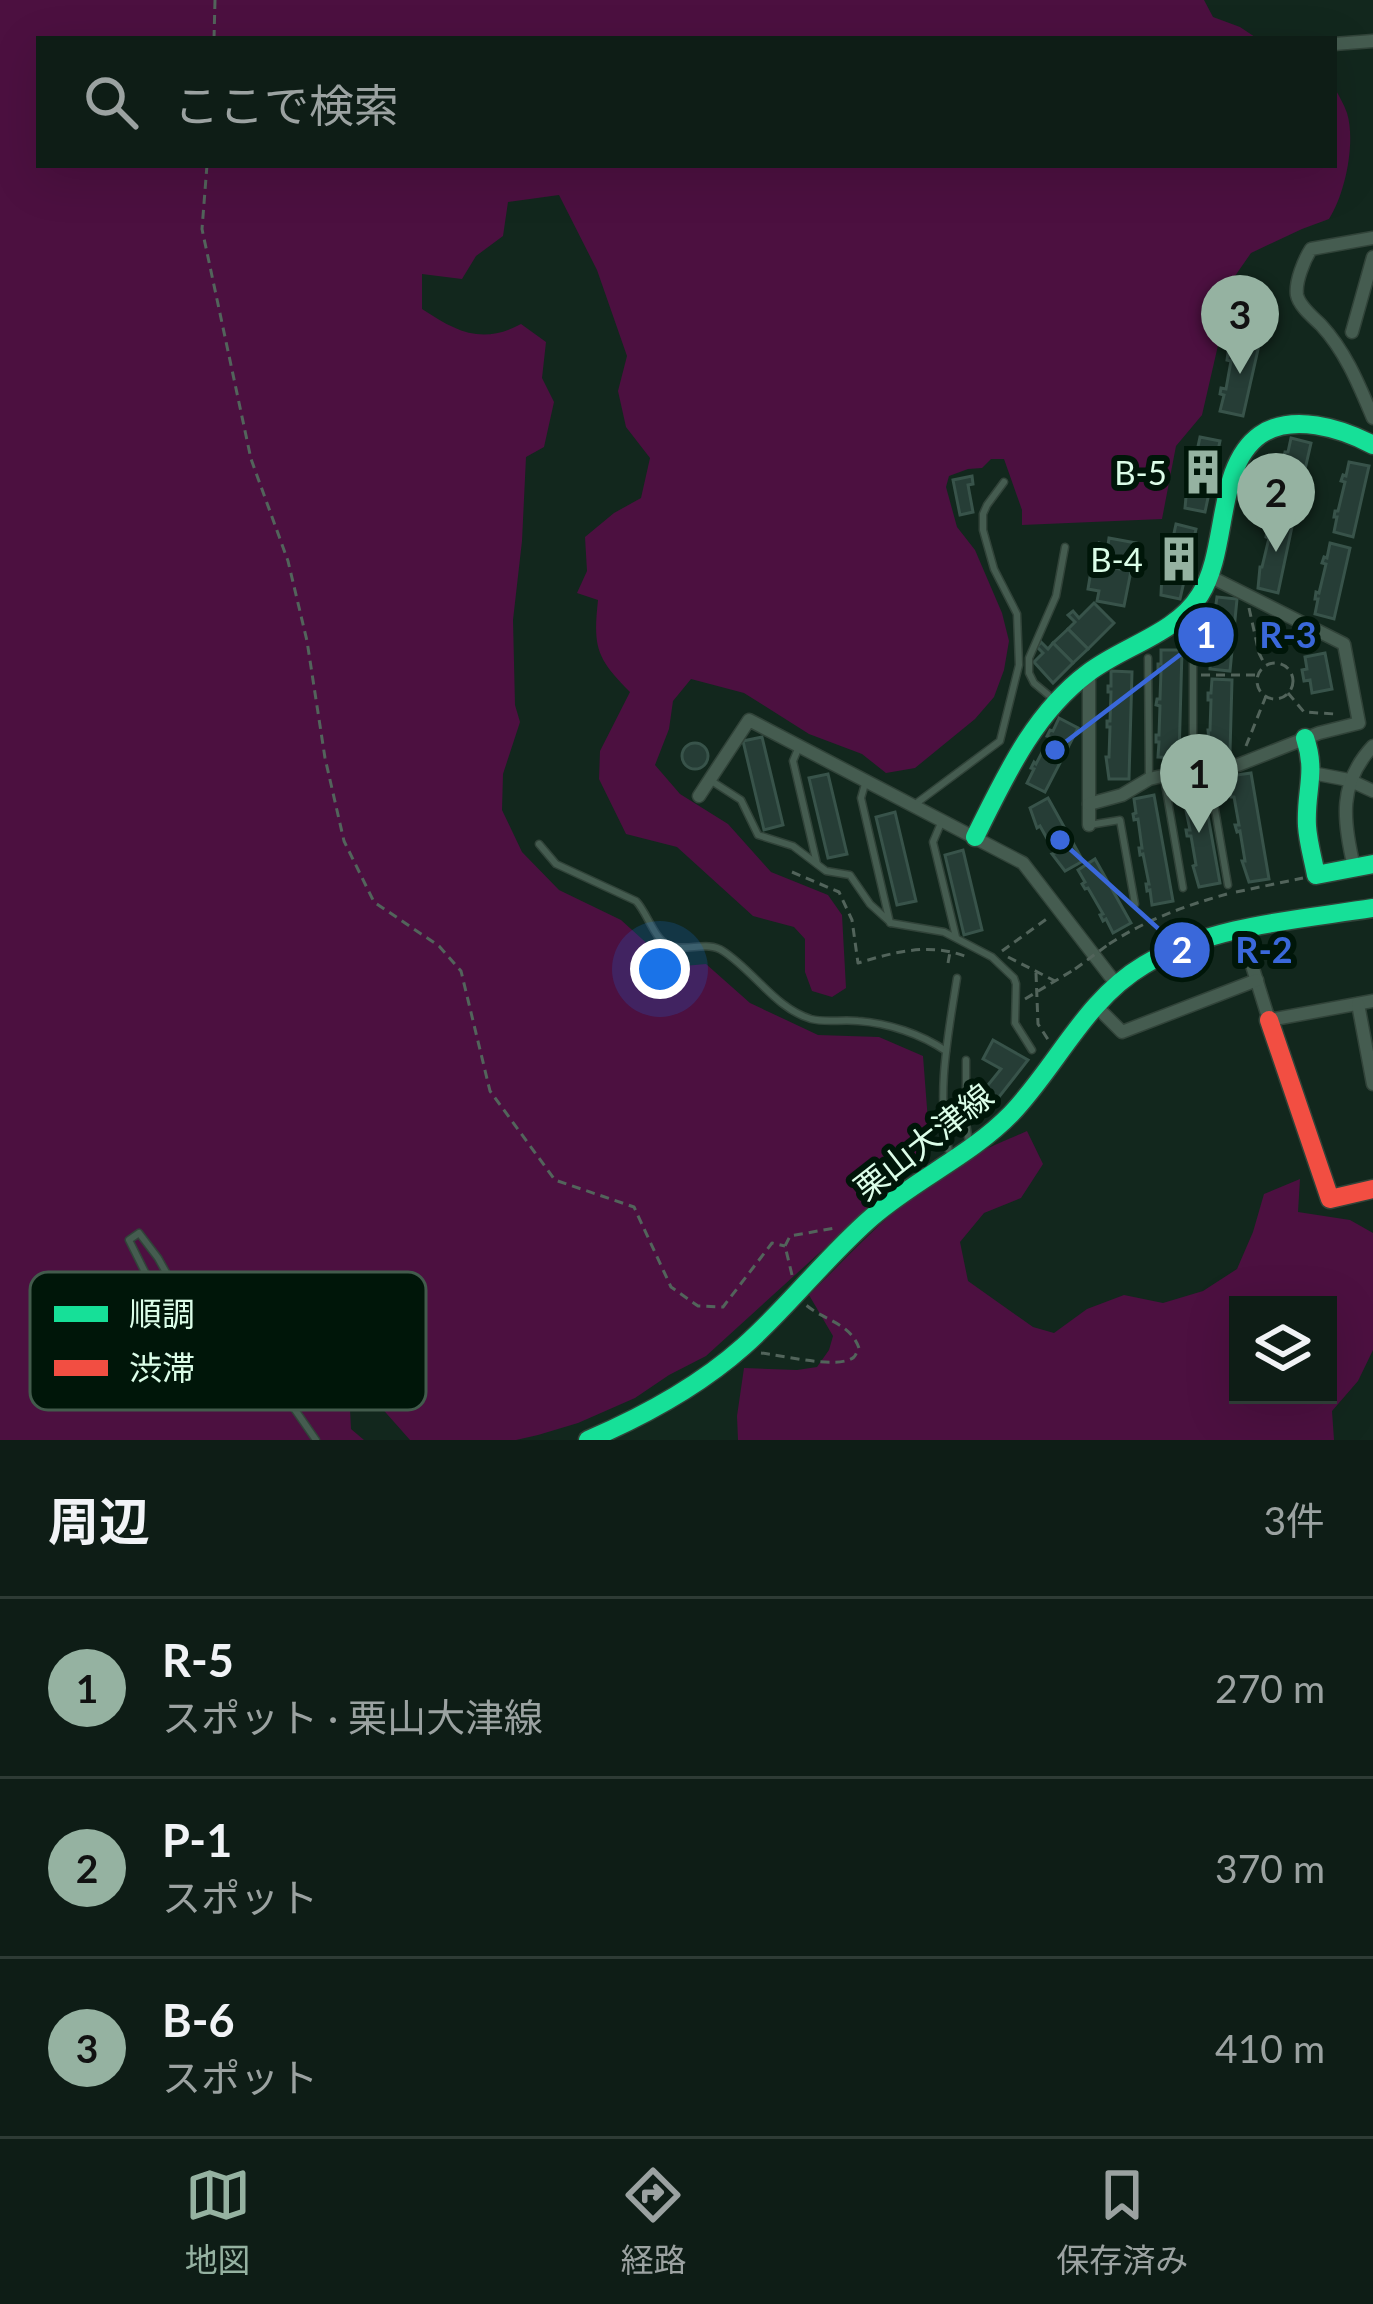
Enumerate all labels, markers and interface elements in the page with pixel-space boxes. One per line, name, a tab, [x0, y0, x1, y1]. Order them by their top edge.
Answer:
search box	[36, 36, 1337, 168]
icon: search	[78, 69, 144, 135]
text: ここで検索	[174, 78, 399, 132]
pin: 3	[1201, 275, 1279, 374]
building icon: B-5	[1178, 447, 1228, 497]
place label: B-5	[1114, 452, 1167, 492]
pin: 2	[1237, 453, 1315, 552]
building icon: B-4	[1154, 534, 1204, 584]
place label: B-4	[1090, 539, 1143, 579]
callout: R-3	[1176, 599, 1341, 671]
text: 1	[1196, 612, 1216, 656]
text: R-3	[1259, 612, 1317, 656]
pin: 1	[1160, 734, 1238, 833]
callout: R-2	[1152, 914, 1317, 986]
text: 2	[1172, 927, 1192, 971]
text: R-2	[1235, 927, 1293, 971]
your location	[630, 939, 690, 999]
street label: 栗山大津線	[846, 1074, 1000, 1208]
legend	[30, 1272, 426, 1410]
text: 順調	[129, 1293, 195, 1333]
map controls	[1229, 1296, 1337, 1404]
button: layers	[1229, 1296, 1337, 1404]
text: 渋滞	[129, 1347, 195, 1387]
text: 周辺	[48, 1490, 150, 1551]
text: 3件	[1263, 1497, 1325, 1543]
text: R-5	[162, 1633, 234, 1687]
text: 1	[76, 1665, 98, 1711]
text: 270 m	[1215, 1665, 1325, 1711]
text: スポット · 栗山大津線	[162, 1694, 543, 1740]
text: P-1	[162, 1813, 232, 1867]
text: 2	[76, 1845, 98, 1891]
text: 370 m	[1215, 1845, 1325, 1891]
text: スポット	[162, 1874, 318, 1920]
text: B-6	[162, 1993, 235, 2047]
text: 3	[76, 2025, 98, 2071]
text: 410 m	[1215, 2025, 1325, 2071]
text: スポット	[162, 2054, 318, 2100]
tab: 地図	[185, 2162, 251, 2282]
tab: 経路	[620, 2162, 686, 2282]
tab: 保存済み	[1056, 2162, 1188, 2282]

